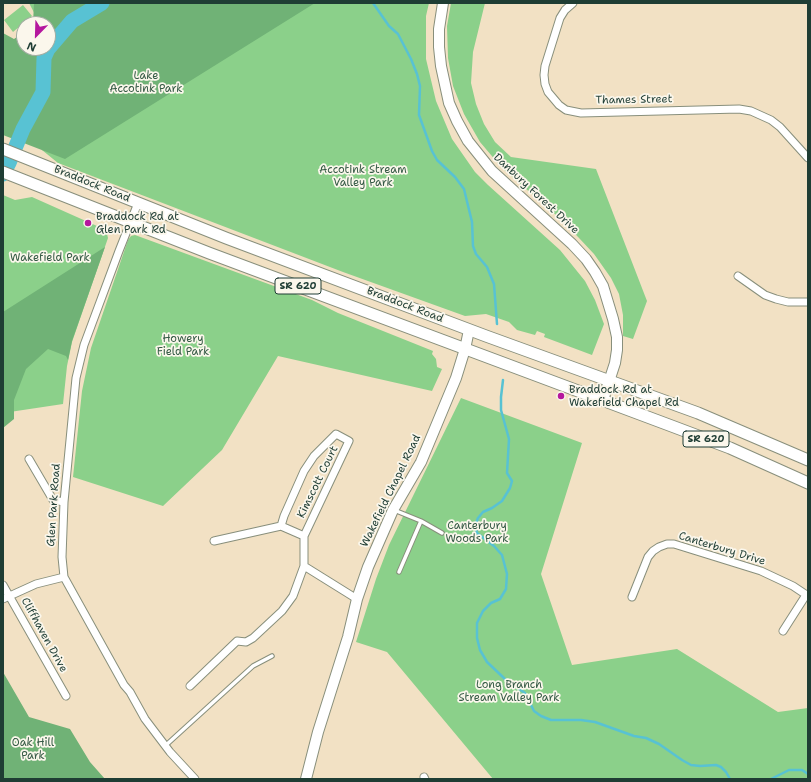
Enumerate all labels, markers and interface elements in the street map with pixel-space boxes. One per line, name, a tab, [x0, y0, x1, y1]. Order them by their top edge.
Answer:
north arrow	[16, 16, 56, 56]
text: N	[25, 38, 38, 55]
park label: Lake Accotink Park	[109, 69, 183, 95]
street label: Thames Street	[595, 93, 673, 107]
street label: Danbury Forest Drive	[491, 151, 581, 237]
street label: Braddock Road	[52, 163, 132, 205]
park label: Accotink Stream Valley Park	[319, 163, 407, 189]
place label: Braddock Rd at Glen Park Rd	[96, 210, 179, 236]
marker: Braddock Rd at Glen Park Rd	[83, 218, 93, 228]
park label: Wakefield Park	[10, 251, 90, 265]
road number: SR 620	[275, 278, 321, 294]
street label: Braddock Road	[365, 284, 445, 326]
park label: Howery Field Park	[157, 332, 209, 358]
place label: Braddock Rd at Wakefield Chapel Rd	[569, 383, 679, 409]
marker: Braddock Rd at Wakefield Chapel Rd	[556, 391, 566, 401]
road number: SR 620	[683, 431, 729, 447]
street label: Wakefield Chapel Road	[358, 433, 424, 549]
street label: Kimscott Court	[295, 444, 341, 520]
street label: Glen Park Road	[45, 463, 63, 547]
park label: Canterbury Woods Park	[445, 519, 509, 545]
street label: Canterbury Drive	[677, 530, 767, 568]
street label: Cliffhaven Drive	[18, 595, 70, 675]
park label: Long Branch Stream Valley Park	[458, 678, 560, 704]
park label: Oak Hill Park	[12, 736, 54, 762]

